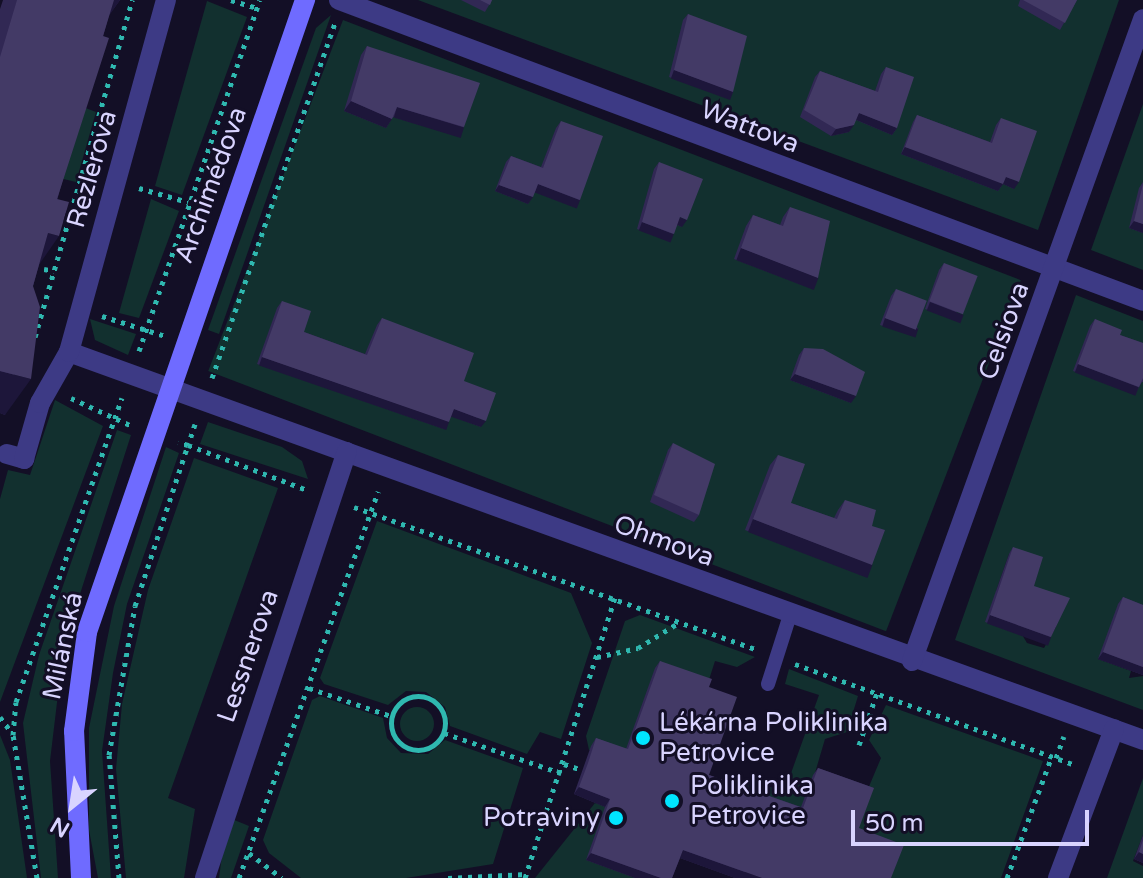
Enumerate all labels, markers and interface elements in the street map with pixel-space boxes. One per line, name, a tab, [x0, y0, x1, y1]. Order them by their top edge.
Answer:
street label: Wattova	[696, 94, 804, 160]
street label: Archimédova	[168, 103, 254, 267]
street label: Rezlerova	[60, 107, 124, 231]
street label: Celsiova	[972, 278, 1036, 384]
street label: Ohmova	[610, 508, 718, 574]
street label: Lessnerova	[211, 585, 285, 727]
street label: Milánská	[36, 589, 90, 703]
place label: Lékárna Poliklinika Petrovice	[659, 707, 888, 768]
marker: Lékárna Poliklinika Petrovice	[634, 729, 652, 747]
north arrow	[32, 766, 112, 846]
place label: Poliklinika Petrovice	[690, 770, 814, 832]
marker: Poliklinika Petrovice	[661, 790, 683, 812]
scale bar	[855, 794, 1093, 844]
place label: Potraviny	[483, 802, 600, 834]
marker: Potraviny	[607, 809, 625, 827]
text: 50 m	[865, 809, 923, 838]
text: N	[46, 811, 74, 842]

